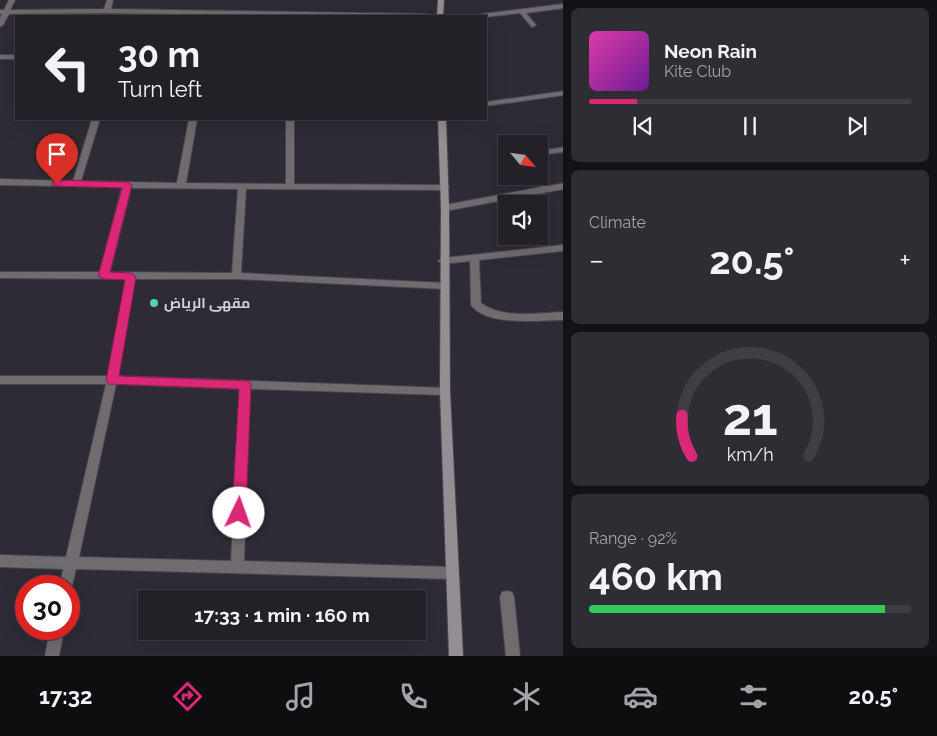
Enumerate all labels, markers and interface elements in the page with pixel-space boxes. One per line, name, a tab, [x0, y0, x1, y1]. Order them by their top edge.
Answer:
text: 30 m	[118, 34, 200, 75]
icon: left	[35, 35, 100, 100]
text: Neon Rain	[664, 40, 757, 62]
text: Kite Club	[664, 62, 731, 81]
text: Turn left	[118, 76, 202, 102]
icon: previous	[629, 112, 657, 140]
icon: pause	[736, 112, 764, 140]
icon: next	[843, 112, 871, 140]
pin	[36, 133, 78, 184]
north arrow	[498, 135, 548, 185]
map controls	[498, 135, 548, 245]
icon: arrive	[43, 140, 71, 168]
button: sound	[498, 195, 548, 245]
text: Climate	[589, 213, 646, 232]
text: 20.5°	[709, 238, 794, 283]
text: −	[589, 244, 604, 277]
text: +	[899, 244, 911, 277]
place label: مقهى الرياض	[164, 295, 250, 312]
marker: مقهى الرياض	[148, 297, 160, 309]
text: 21	[722, 386, 778, 447]
text: km/h	[726, 444, 774, 465]
position arrow	[212, 486, 264, 538]
text: Range · 92%	[589, 529, 677, 548]
text: 460 km	[589, 554, 723, 599]
speed limit sign: 30	[15, 575, 80, 640]
text: 17:33 · 1 min · 160 m	[194, 604, 370, 626]
icon: directions	[170, 679, 205, 714]
icon: music	[283, 679, 318, 714]
icon: phone	[396, 679, 431, 714]
icon: climate	[509, 679, 544, 714]
icon: car	[623, 679, 658, 714]
icon: filters	[736, 679, 771, 714]
text: 17:32	[39, 683, 92, 709]
text: 20.5°	[849, 683, 898, 709]

